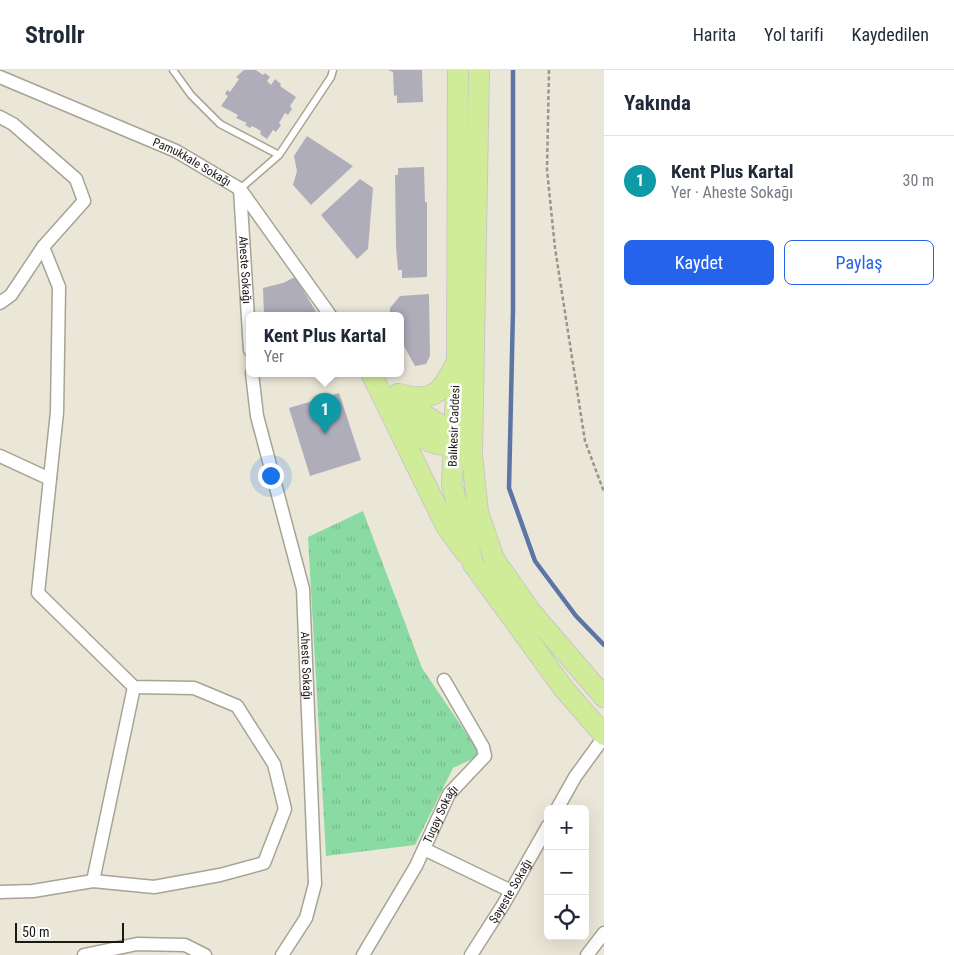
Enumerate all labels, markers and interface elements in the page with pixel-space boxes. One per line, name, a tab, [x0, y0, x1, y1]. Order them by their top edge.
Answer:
text: Strollr	[25, 21, 85, 49]
text: Harita	[693, 24, 736, 45]
text: Yol tarifi	[764, 24, 824, 45]
text: Kaydedilen	[852, 24, 929, 45]
text: Yakında	[624, 91, 691, 115]
street label: Pamukkale Sokağı	[151, 135, 233, 189]
text: Kent Plus Kartal	[671, 160, 794, 183]
text: 1	[636, 171, 644, 190]
text: 30 m	[902, 171, 934, 190]
text: Yer · Aheste Sokağı	[671, 183, 793, 202]
street label: Aheste Sokağı	[236, 235, 254, 304]
button: Kaydet	[624, 240, 774, 285]
button: Paylaş	[784, 240, 934, 285]
popup	[246, 312, 404, 377]
text: Kent Plus Kartal	[264, 324, 386, 347]
text: Yer	[264, 347, 284, 366]
street label: Balıkesir Caddesi	[446, 385, 462, 467]
pin: 1	[309, 393, 341, 434]
your location	[258, 463, 284, 489]
street label: Aheste Sokağı	[298, 631, 314, 700]
street label: Tugay Sokağı	[420, 782, 461, 845]
map controls	[544, 805, 589, 940]
button: +	[544, 805, 589, 850]
button: −	[544, 850, 589, 895]
street label: Şayeste Sokağı	[486, 857, 535, 926]
button: locate	[544, 895, 589, 940]
scale bar	[15, 920, 124, 943]
text: 50 m	[22, 924, 50, 940]

